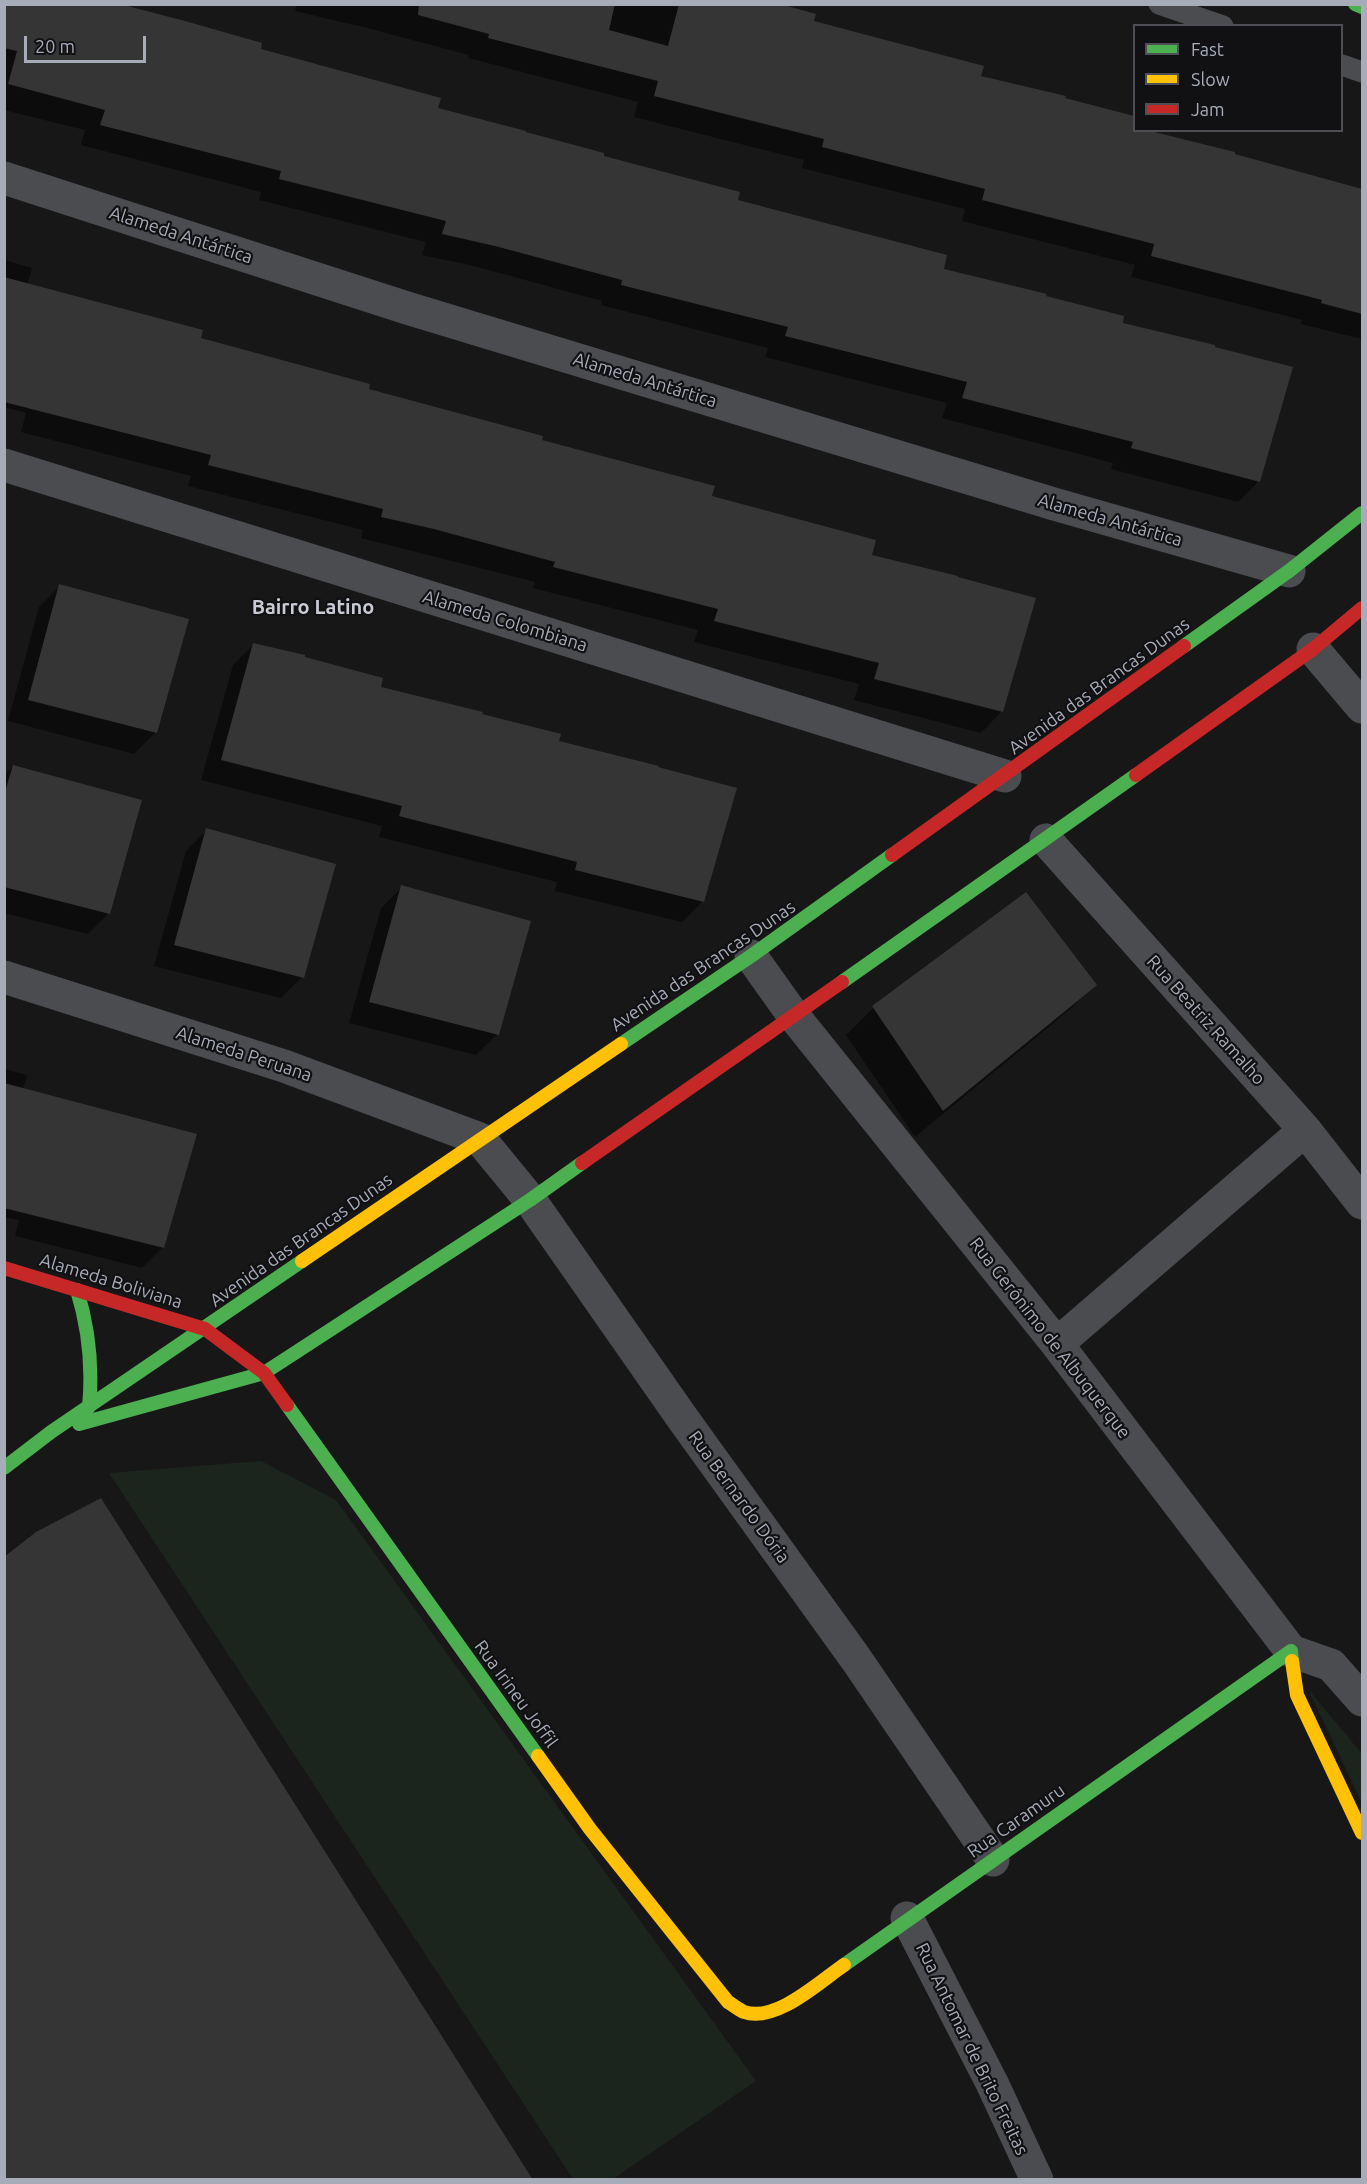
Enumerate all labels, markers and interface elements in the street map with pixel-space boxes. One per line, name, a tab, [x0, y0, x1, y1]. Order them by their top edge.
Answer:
scale bar	[27, 24, 148, 62]
legend	[1133, 24, 1343, 132]
text: 20 m	[35, 36, 75, 56]
text: Fast	[1191, 39, 1224, 59]
text: Slow	[1191, 69, 1230, 89]
text: Jam	[1191, 99, 1225, 119]
street label: Alameda Antártica	[107, 202, 255, 268]
street label: Alameda Antártica	[571, 348, 719, 412]
street label: Alameda Antártica	[1035, 489, 1185, 551]
street label: Alameda Colombiana	[420, 586, 590, 656]
district label: Bairro Latino	[252, 595, 374, 619]
street label: Avenida das Brancas Dunas	[1004, 613, 1194, 759]
street label: Avenida das Brancas Dunas	[607, 896, 799, 1036]
street label: Rua Beatriz Ramalho	[1142, 951, 1270, 1089]
street label: Alameda Peruana	[173, 1022, 315, 1086]
street label: Avenida das Brancas Dunas	[206, 1169, 396, 1311]
street label: Rua Gerônimo de Albuquerque	[965, 1233, 1135, 1443]
street label: Alameda Boliviana	[37, 1249, 185, 1313]
street label: Rua Bernardo Dória	[684, 1427, 794, 1567]
street label: Rua Irineu Joffil	[470, 1636, 562, 1752]
street label: Rua Caramuru	[963, 1779, 1069, 1863]
street label: Rua Antomar de Brito Freitas	[911, 1939, 1033, 2159]

